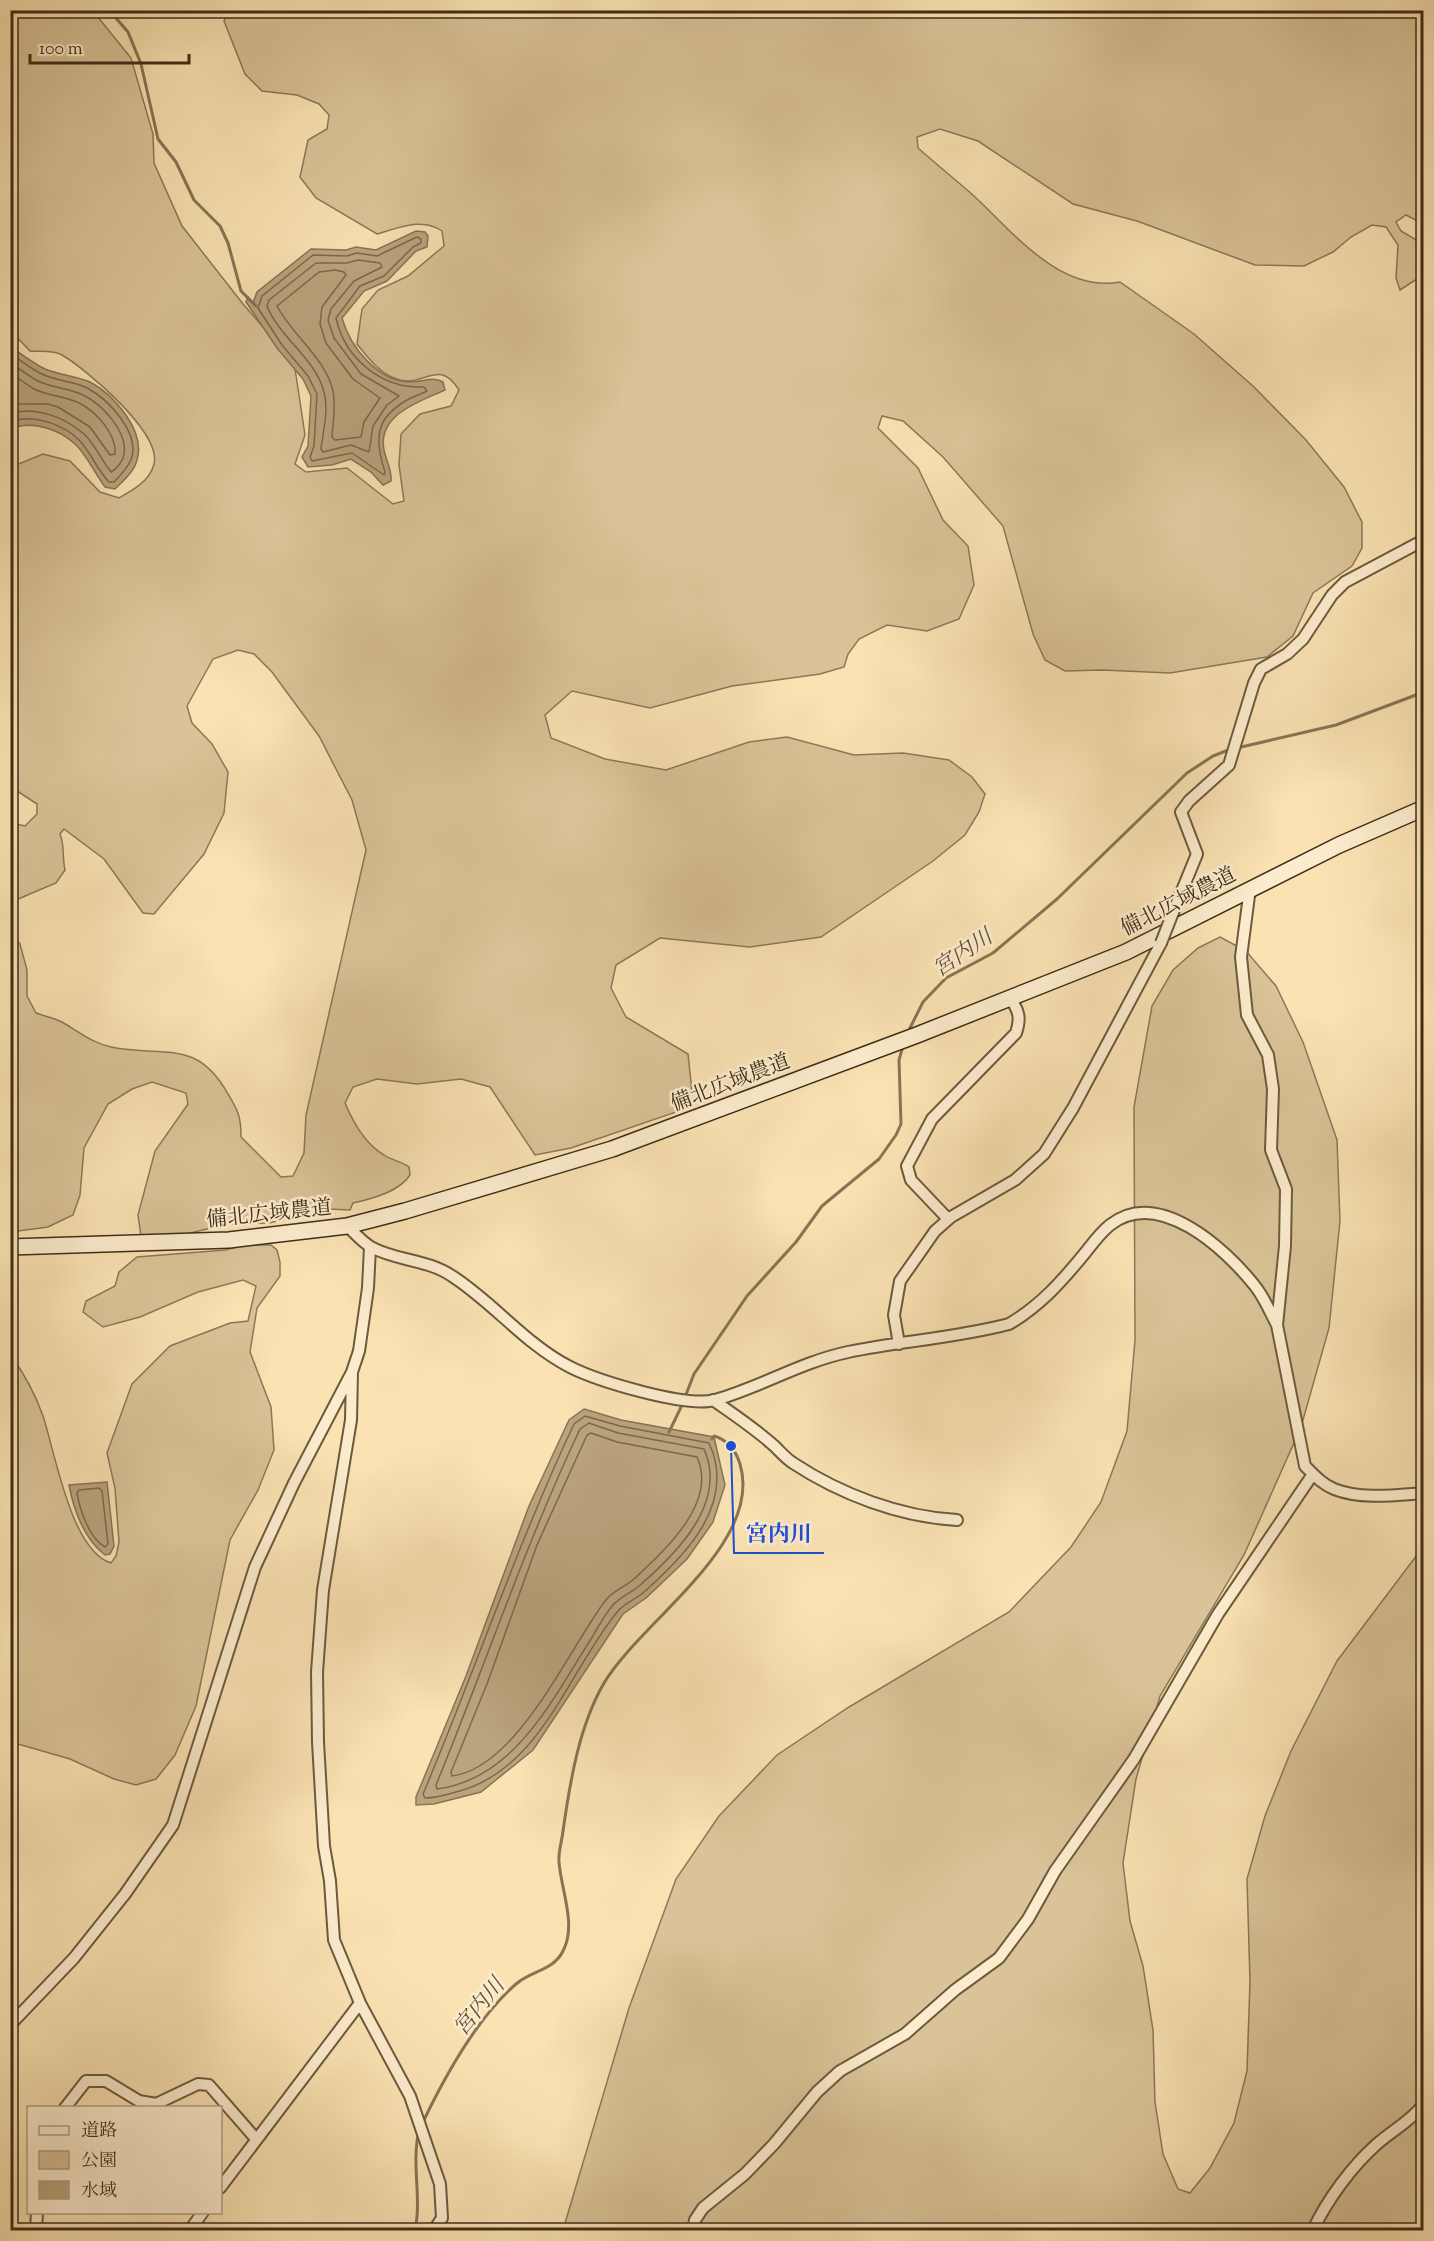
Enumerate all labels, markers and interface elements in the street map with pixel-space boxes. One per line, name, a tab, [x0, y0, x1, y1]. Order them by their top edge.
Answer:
scale bar	[30, 27, 189, 65]
text: 100 m	[39, 37, 83, 63]
street label: 備北広域農道	[1116, 861, 1242, 945]
water label: 宮内川	[927, 922, 1002, 986]
street label: 備北広域農道	[667, 1047, 795, 1120]
street label: 備北広域農道	[205, 1193, 333, 1236]
callout: 宮内川	[734, 1513, 824, 1553]
text: 宮内川	[746, 1520, 812, 1552]
water label: 宮内川	[447, 1971, 515, 2044]
legend	[27, 2106, 222, 2214]
text: 道路	[81, 2119, 117, 2145]
text: 公園	[81, 2149, 117, 2175]
text: 水域	[81, 2179, 117, 2205]

